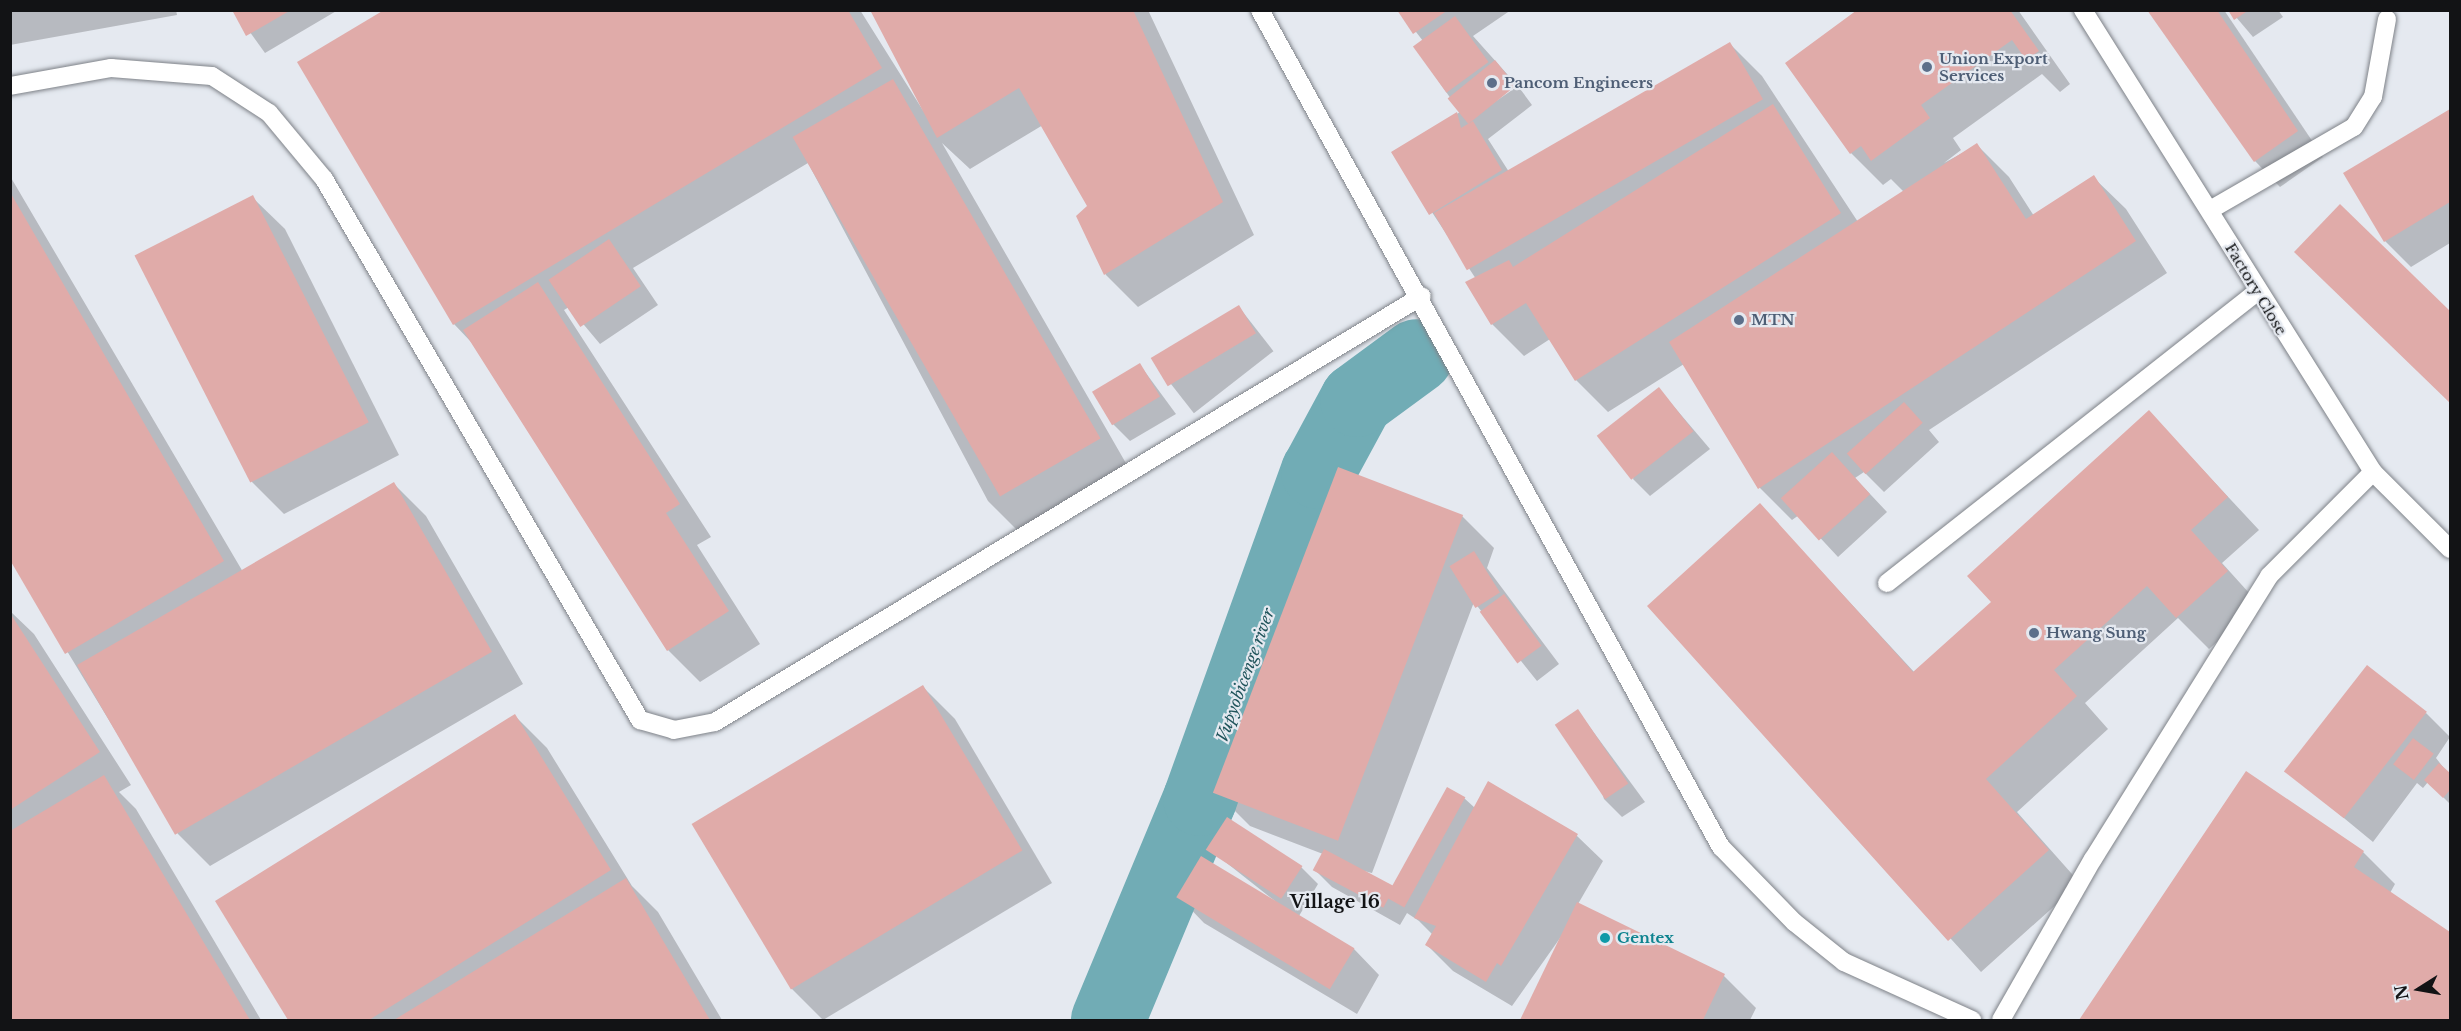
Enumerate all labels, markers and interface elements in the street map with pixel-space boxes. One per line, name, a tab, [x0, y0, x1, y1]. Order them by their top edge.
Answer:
place label: Union Export Services	[1939, 49, 2048, 84]
marker: Union Export Services	[1920, 60, 1934, 74]
place label: Pancom Engineers	[1504, 74, 1653, 92]
marker: Pancom Engineers	[1485, 76, 1499, 90]
street label: Factory Close	[2221, 240, 2291, 338]
place label: MTN	[1751, 311, 1795, 329]
marker: MTN	[1732, 313, 1746, 327]
water label: Vupyobicenge river	[1212, 605, 1278, 745]
place label: Hwang Sung	[2046, 624, 2146, 642]
marker: Hwang Sung	[2027, 626, 2041, 640]
district label: Village 16	[1290, 891, 1380, 913]
place label: Gentex	[1617, 929, 1674, 947]
marker: Gentex	[1598, 931, 1612, 945]
north arrow	[2389, 959, 2449, 1019]
text: N	[2390, 983, 2413, 1002]

